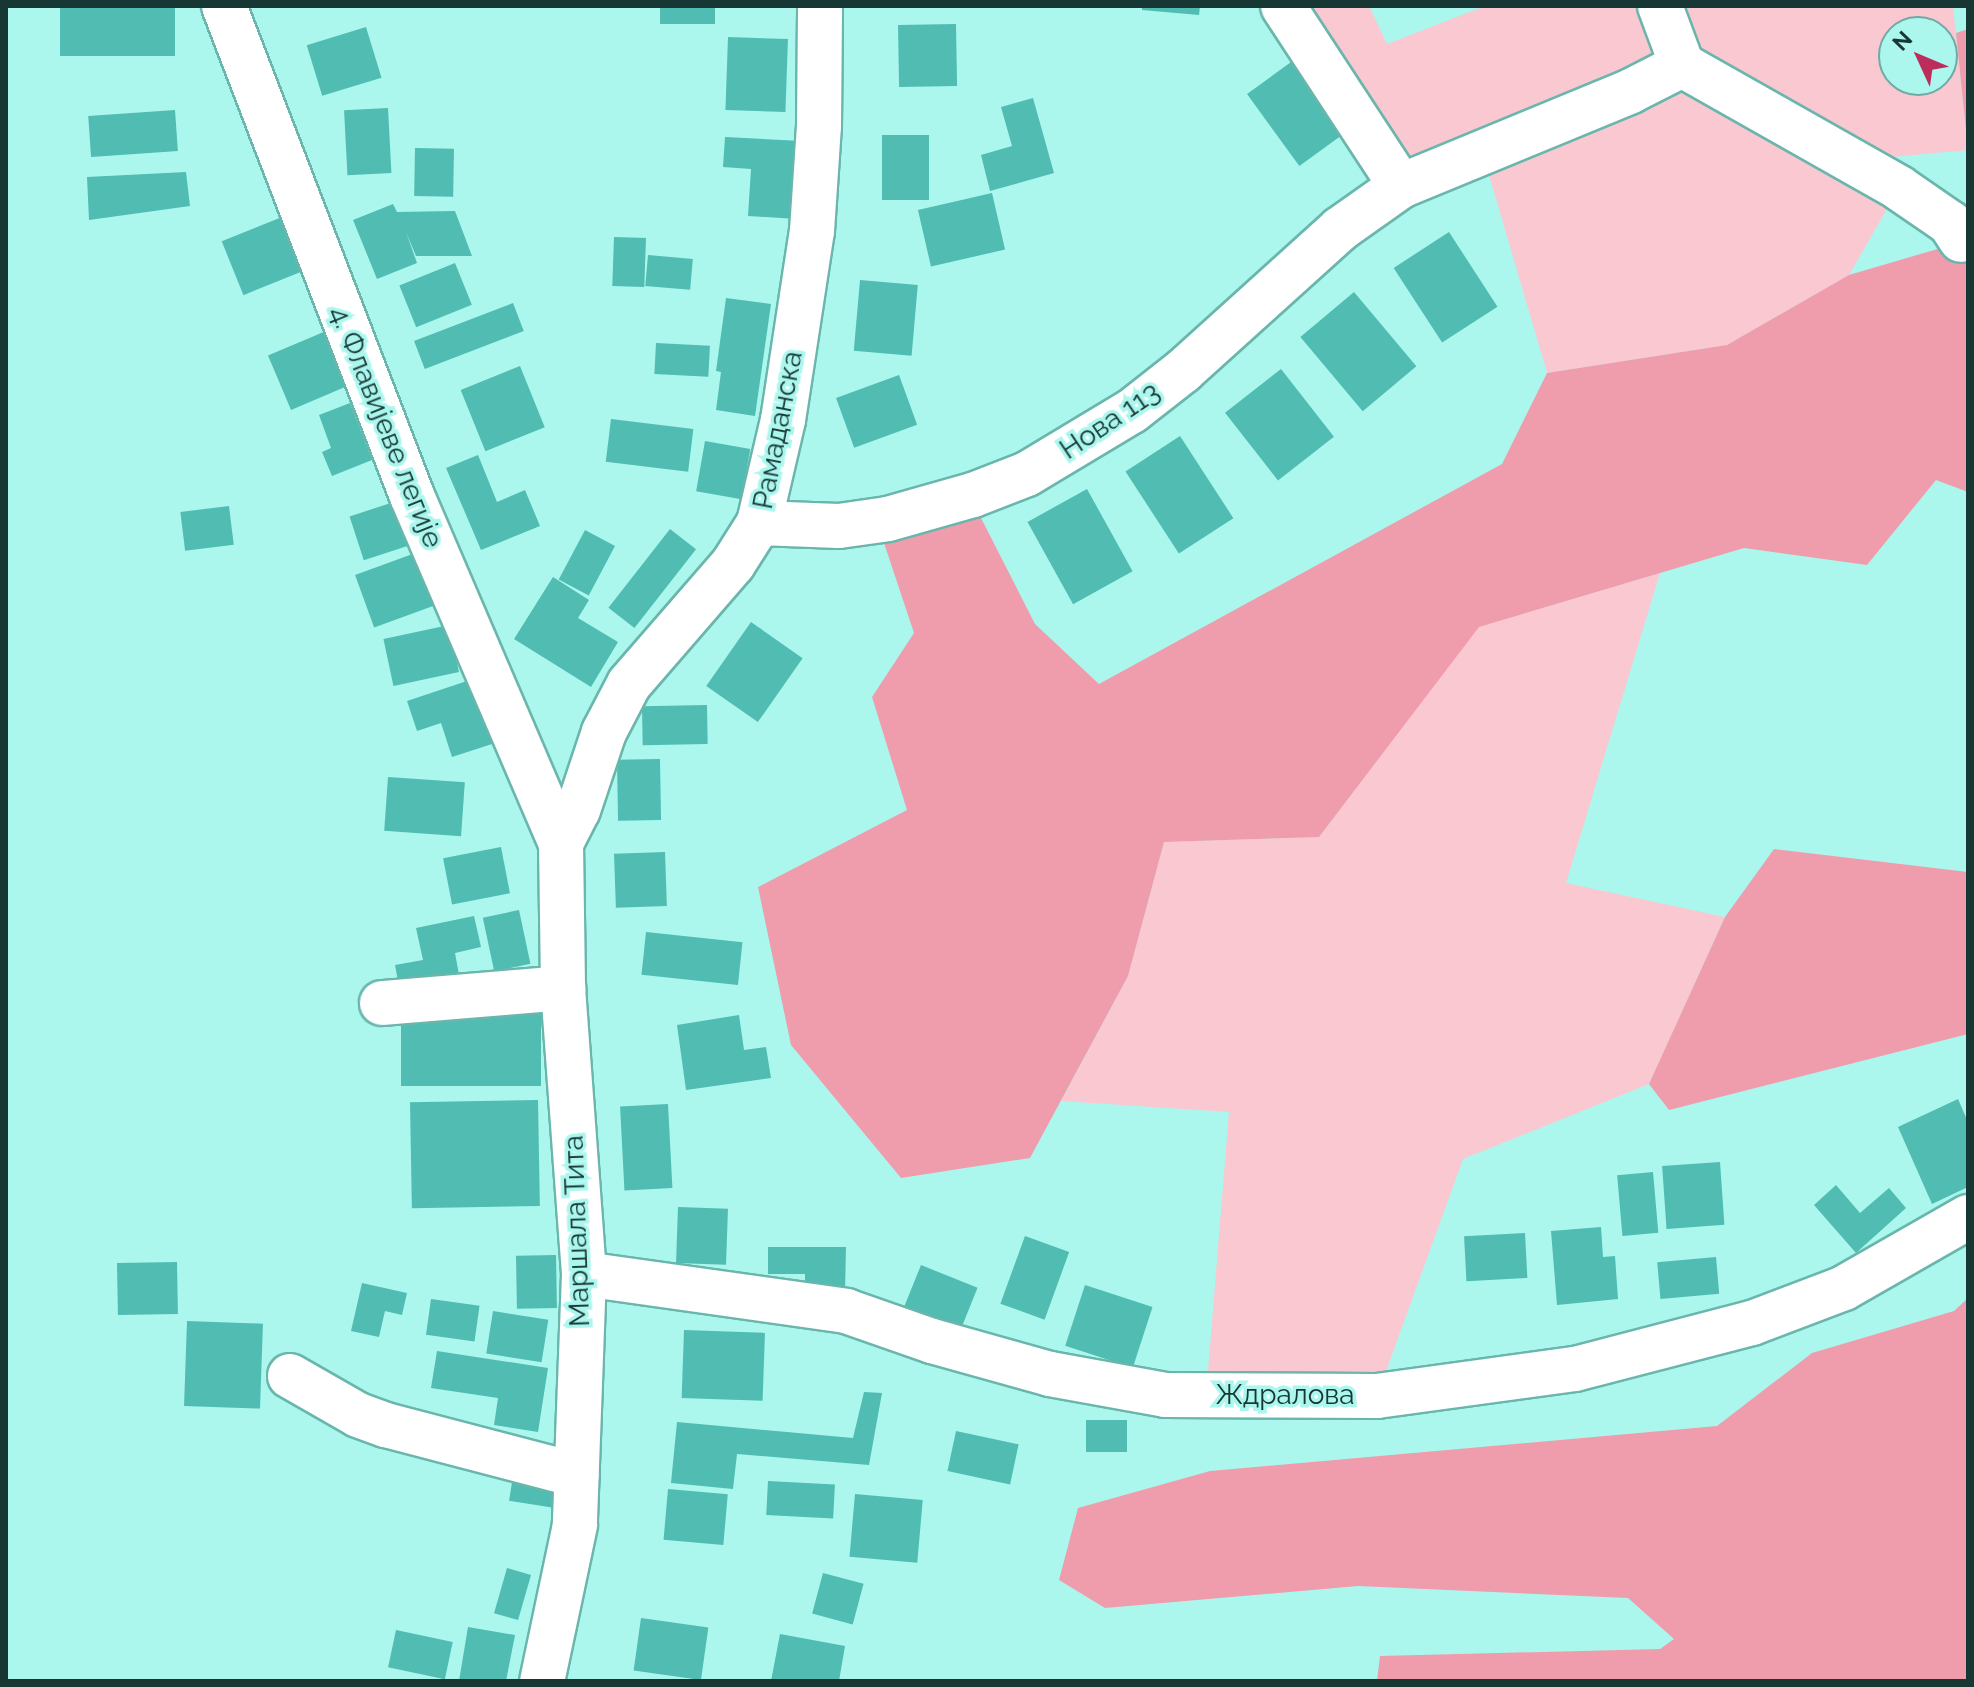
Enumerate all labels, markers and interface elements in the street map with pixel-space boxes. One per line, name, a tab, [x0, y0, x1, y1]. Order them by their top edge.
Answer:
north arrow	[1878, 16, 1958, 96]
text: N	[1887, 26, 1917, 56]
street label: 4. Флавијеве легије	[322, 301, 450, 553]
street label: Рамаданска	[746, 348, 810, 512]
street label: Нова 113	[1054, 375, 1166, 467]
street label: Маршала Тита	[557, 1134, 597, 1328]
street label: Ждралова	[1215, 1378, 1355, 1412]

